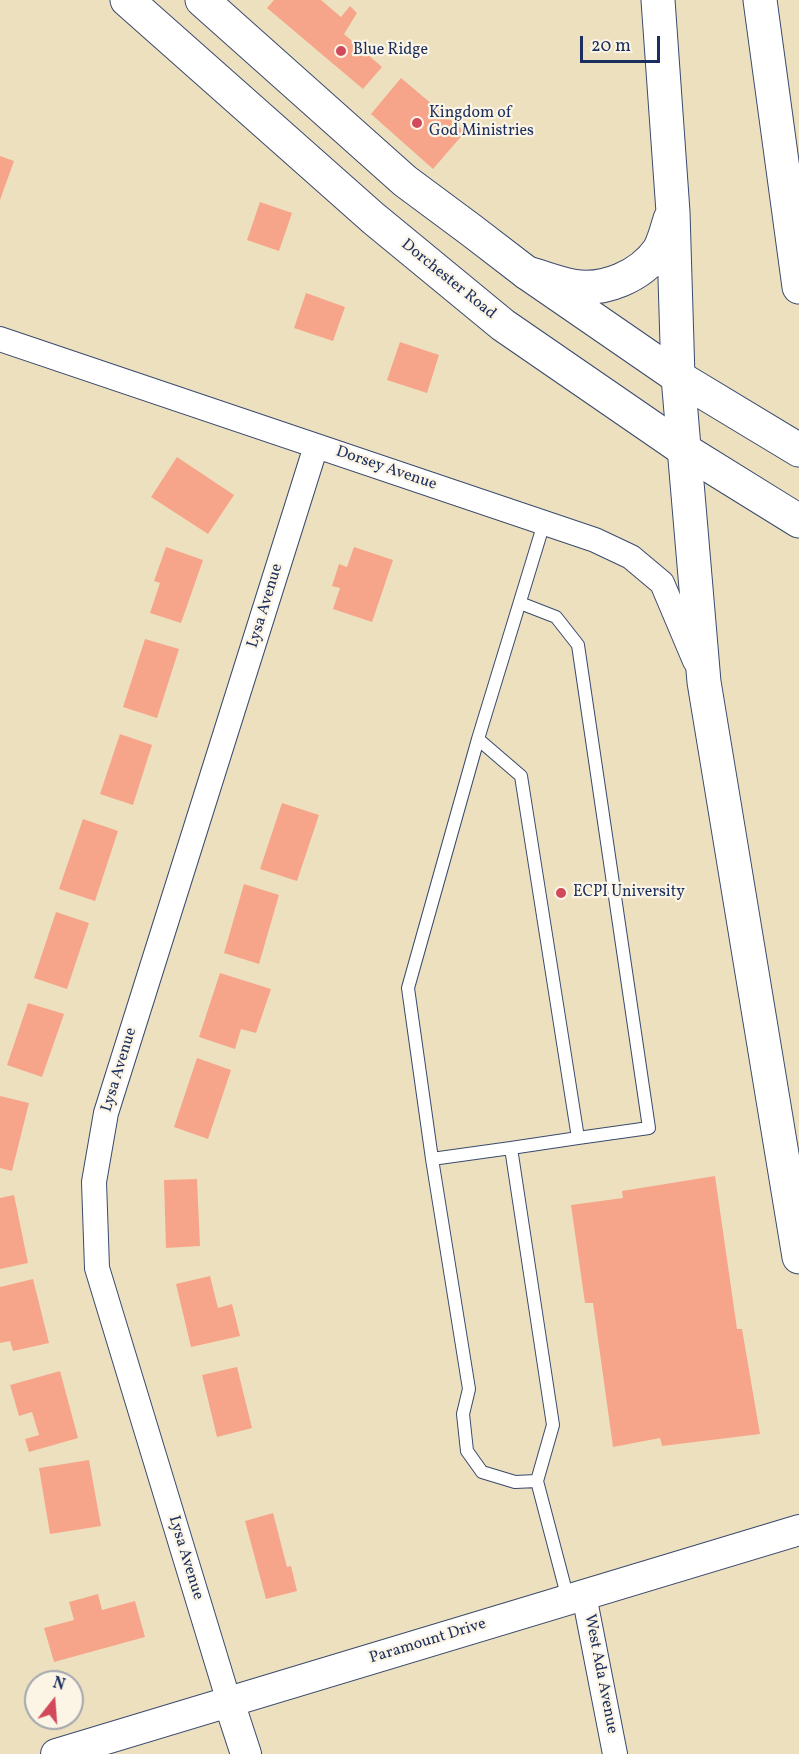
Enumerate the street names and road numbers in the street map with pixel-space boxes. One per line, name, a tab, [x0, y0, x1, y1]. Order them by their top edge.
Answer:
street label: Dorchester Road	[397, 236, 499, 324]
street label: Dorsey Avenue	[333, 443, 439, 495]
street label: Lysa Avenue	[244, 562, 288, 650]
street label: Lysa Avenue	[98, 1026, 142, 1114]
street label: Lysa Avenue	[163, 1514, 207, 1602]
street label: West Ada Avenue	[579, 1613, 621, 1735]
street label: Paramount Drive	[367, 1615, 489, 1669]

